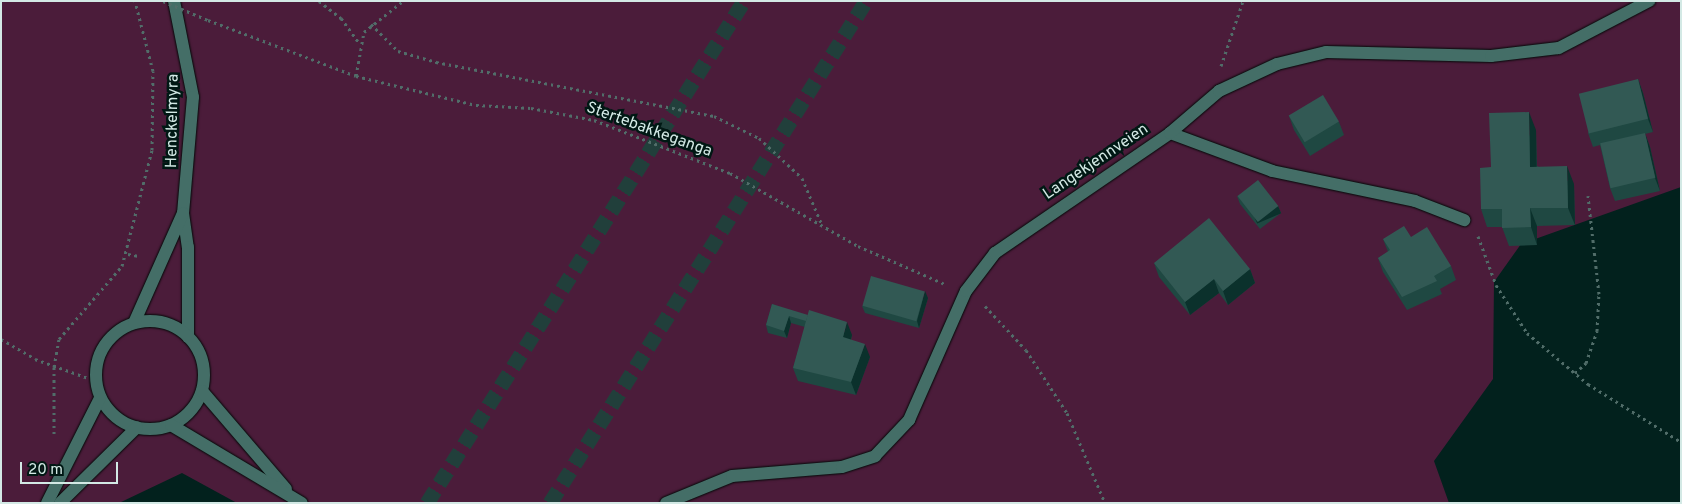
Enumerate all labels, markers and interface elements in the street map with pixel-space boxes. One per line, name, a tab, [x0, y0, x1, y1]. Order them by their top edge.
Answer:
street label: Henckelmyra	[163, 74, 183, 168]
street label: Stertebakkeganga	[583, 98, 715, 162]
street label: Langekjennveien	[1040, 120, 1152, 204]
scale bar	[22, 452, 120, 484]
text: 20 m	[28, 461, 63, 480]

